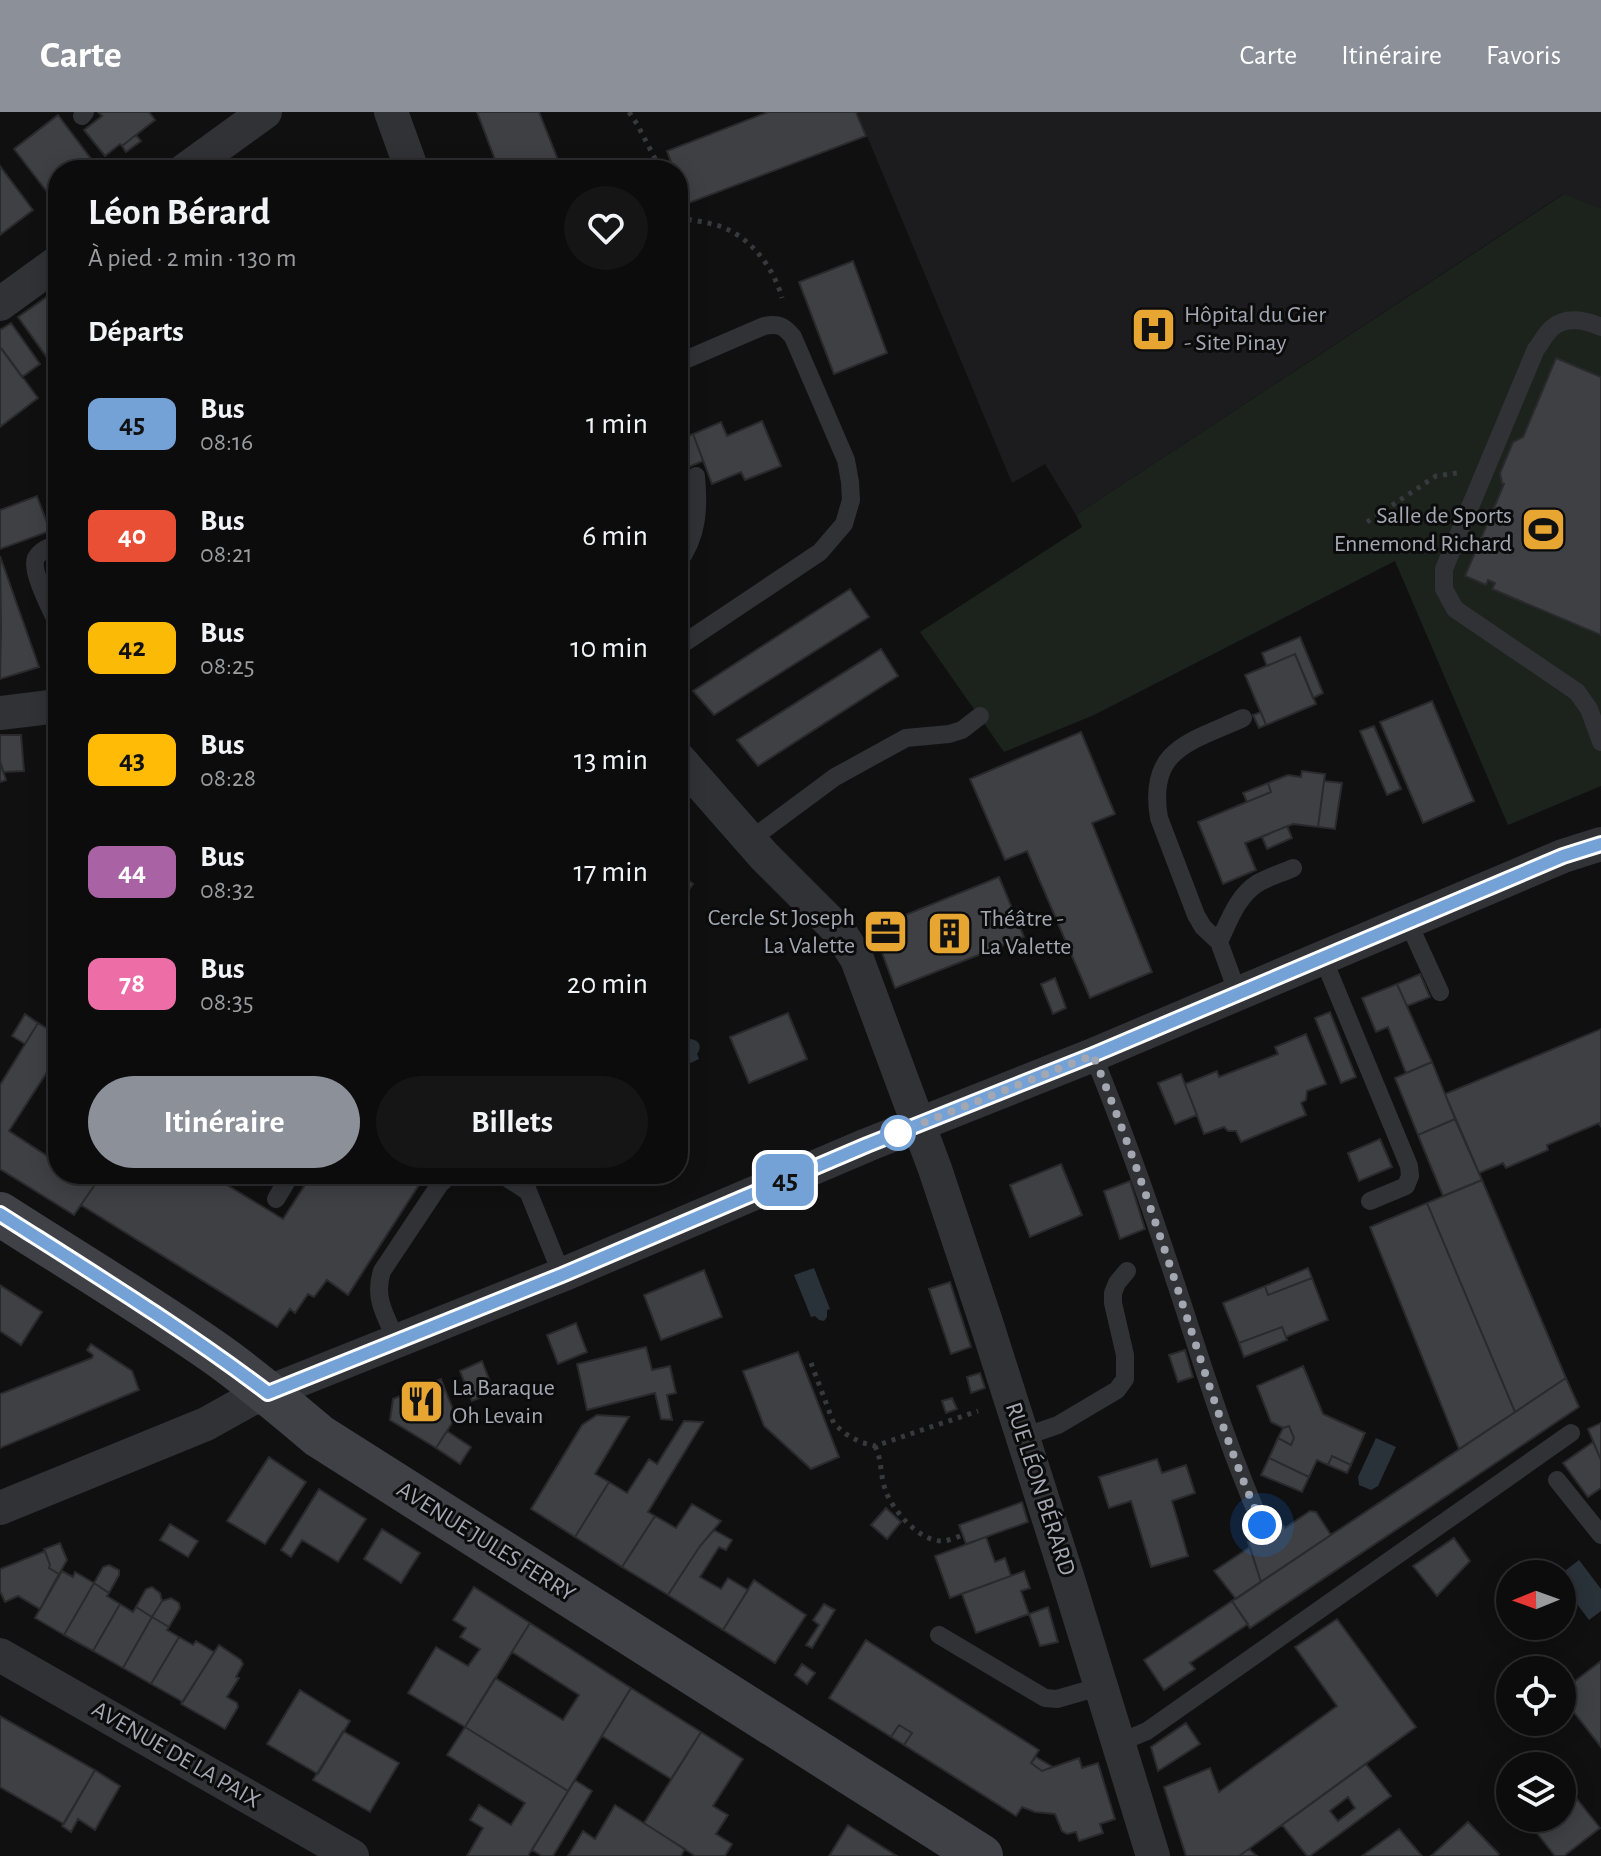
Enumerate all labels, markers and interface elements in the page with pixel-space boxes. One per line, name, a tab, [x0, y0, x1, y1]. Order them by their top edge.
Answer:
text: Carte	[40, 37, 122, 75]
text: Carte	[1240, 42, 1297, 70]
text: Itinéraire	[1341, 42, 1442, 70]
text: Favoris	[1486, 42, 1561, 70]
button: heart	[564, 186, 648, 270]
text: Léon Bérard	[88, 194, 270, 232]
text: À pied · 2 min · 130 m	[88, 245, 296, 271]
place label: Hôpital du Gier - Site Pinay	[1184, 303, 1326, 355]
hospital icon: Hôpital du Gier - Site Pinay	[1129, 305, 1177, 353]
text: Départs	[88, 317, 184, 347]
text: Bus	[200, 394, 245, 424]
text: 1 min	[586, 409, 648, 439]
text: 45	[119, 410, 145, 438]
text: 08:16	[200, 429, 253, 455]
place label: Salle de Sports Ennemond Richard	[1334, 504, 1512, 556]
text: Bus	[200, 506, 245, 536]
sports icon: Salle de Sports Ennemond Richard	[1519, 506, 1567, 554]
text: 6 min	[582, 521, 648, 551]
text: 40	[118, 522, 146, 550]
text: 08:21	[200, 541, 253, 567]
text: Bus	[200, 618, 245, 648]
text: 10 min	[570, 633, 648, 663]
text: 42	[118, 634, 146, 662]
text: 08:25	[200, 653, 255, 679]
text: Bus	[200, 730, 245, 760]
text: 13 min	[574, 745, 648, 775]
text: 43	[119, 746, 145, 774]
text: 08:28	[200, 765, 256, 791]
text: Bus	[200, 842, 245, 872]
text: 17 min	[573, 857, 648, 887]
text: 44	[118, 858, 146, 886]
text: 08:32	[200, 877, 255, 903]
place label: Cercle St Joseph La Valette	[708, 906, 855, 958]
place label: Théâtre - La Valette	[980, 907, 1071, 959]
office icon: Cercle St Joseph La Valette	[862, 908, 910, 956]
building icon: Théâtre - La Valette	[925, 909, 973, 957]
text: Bus	[200, 954, 245, 984]
text: 20 min	[567, 969, 648, 999]
text: 78	[119, 970, 145, 998]
text: 08:35	[200, 989, 254, 1015]
button: Itinéraire	[88, 1076, 360, 1168]
button: Billets	[376, 1076, 648, 1168]
unlabelled marker	[881, 1116, 915, 1150]
line badge: 45	[749, 1154, 821, 1206]
text: 45	[772, 1166, 798, 1194]
place label: La Baraque Oh Levain	[452, 1376, 555, 1428]
restaurant icon: La Baraque Oh Levain	[397, 1378, 445, 1426]
street label: RUE LÉON BÉRARD	[1001, 1399, 1081, 1579]
street label: AVENUE JULES FERRY	[393, 1477, 580, 1607]
your location	[1242, 1505, 1282, 1545]
north arrow	[1496, 1560, 1576, 1640]
map controls	[1496, 1560, 1576, 1832]
button: locate	[1496, 1656, 1576, 1736]
street label: AVENUE DE LA PAIX	[88, 1697, 264, 1813]
button: layers	[1496, 1752, 1576, 1832]

